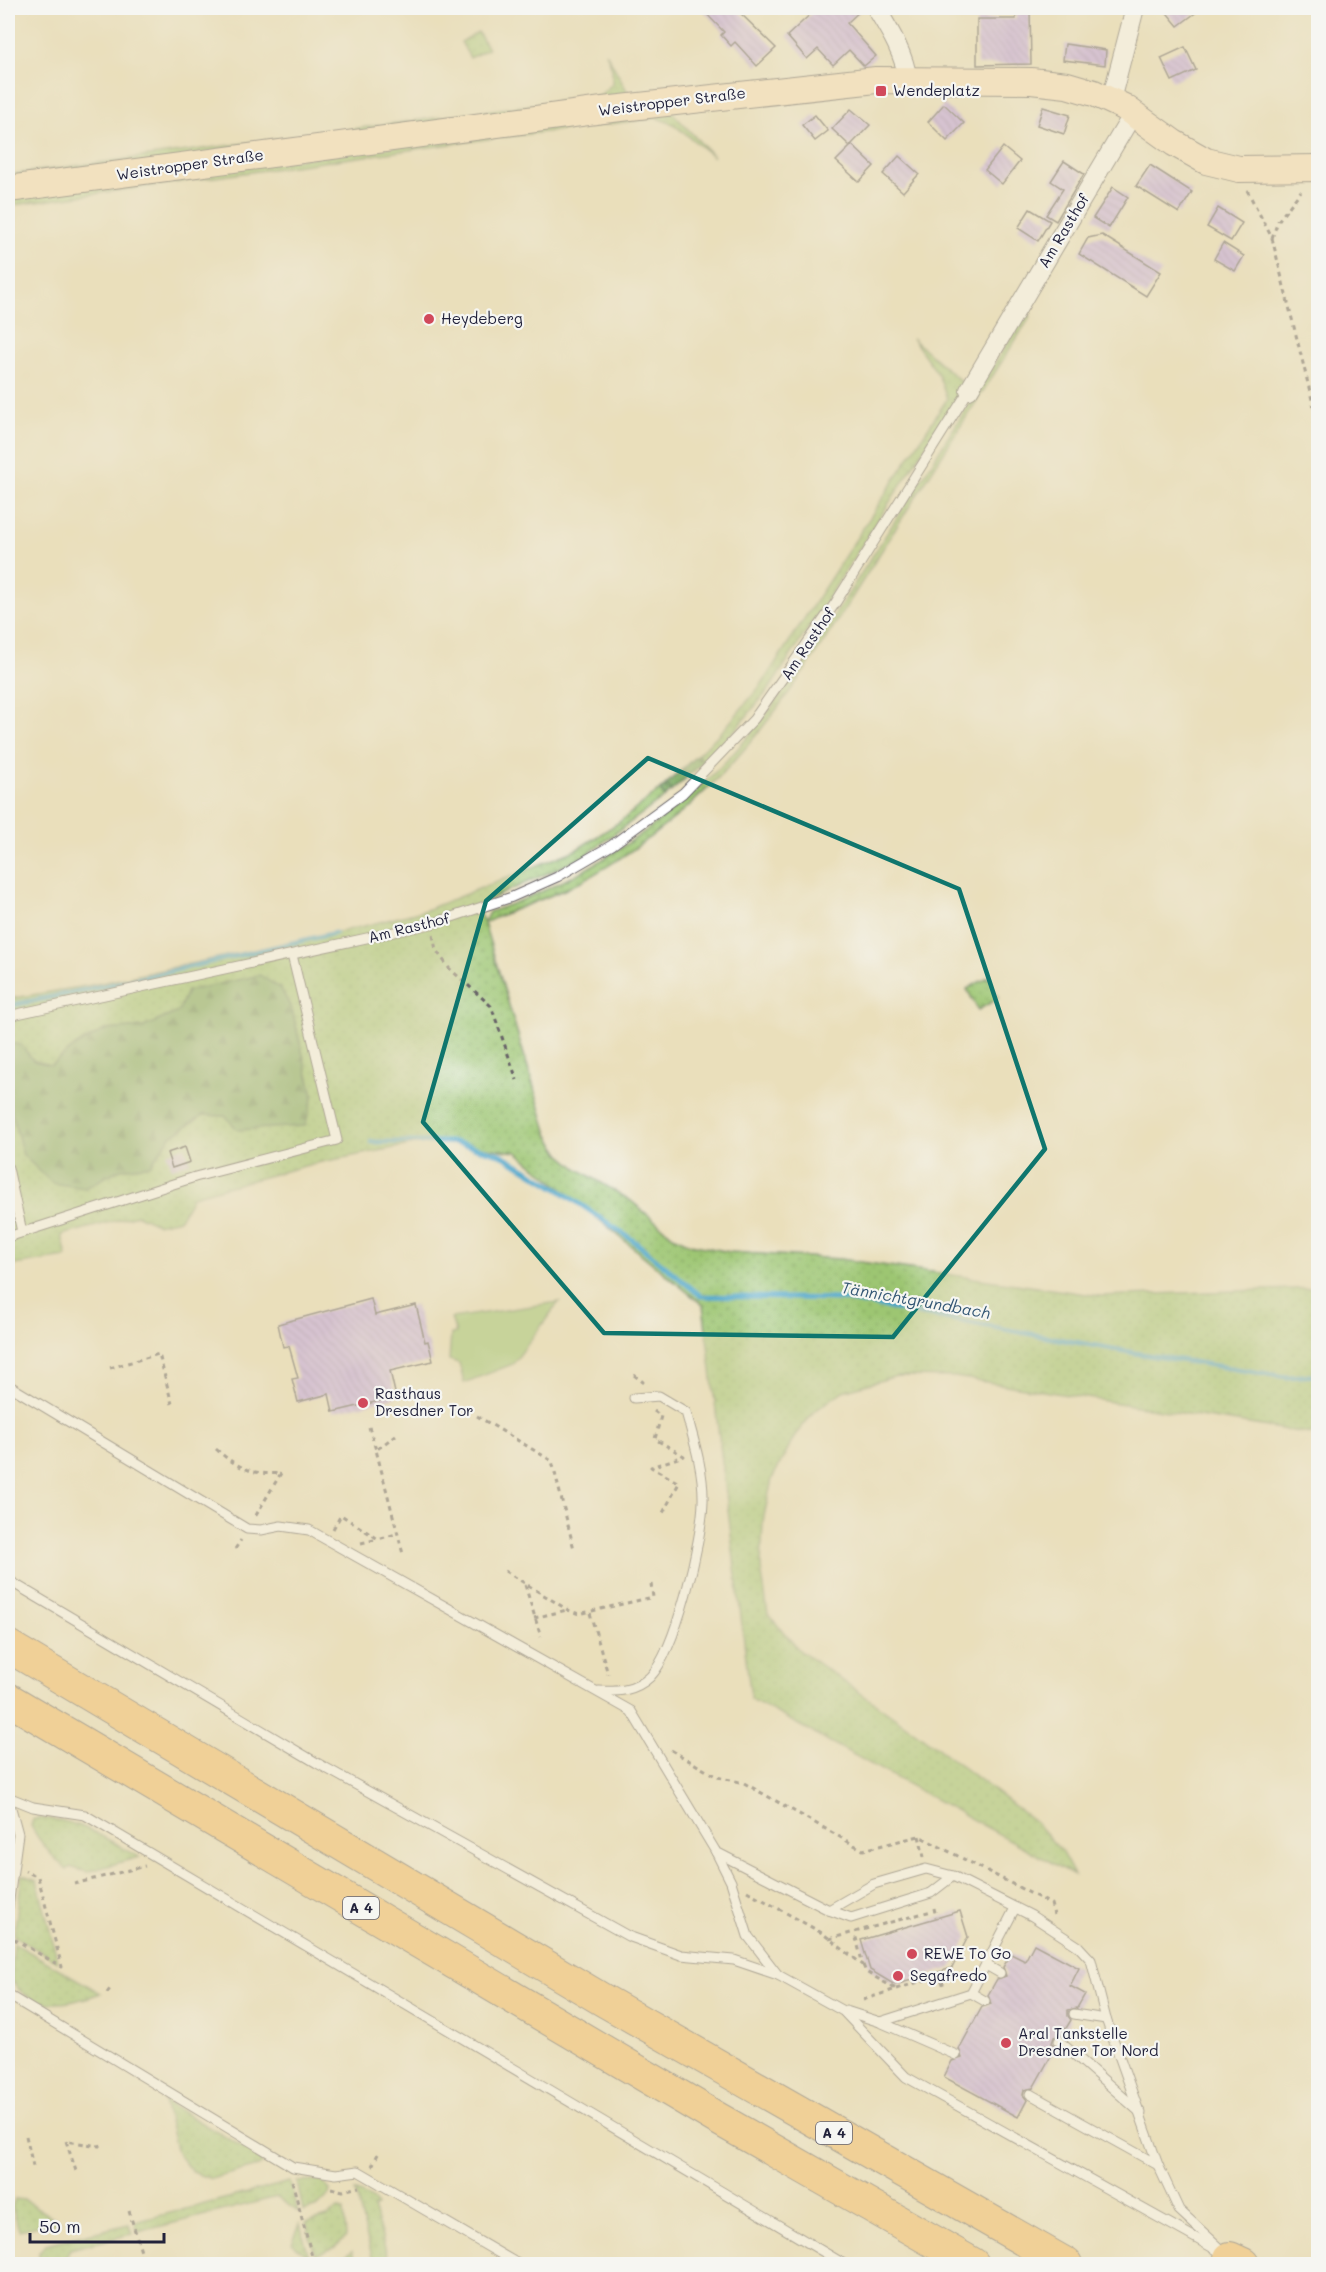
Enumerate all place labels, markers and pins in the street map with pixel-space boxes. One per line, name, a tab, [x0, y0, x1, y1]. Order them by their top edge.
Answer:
place label: Wendeplatz	[893, 80, 980, 100]
marker: Wendeplatz	[874, 84, 888, 98]
place label: Heydeberg	[441, 308, 523, 328]
marker: Heydeberg	[422, 312, 436, 326]
place label: Rasthaus Dresdner Tor	[375, 1383, 474, 1420]
marker: Rasthaus Dresdner Tor	[356, 1396, 370, 1410]
place label: REWE To Go	[924, 1943, 1011, 1963]
marker: REWE To Go	[905, 1947, 919, 1961]
place label: Segafredo	[910, 1965, 987, 1985]
marker: Segafredo	[891, 1969, 905, 1983]
place label: Aral Tankstelle Dresdner Tor Nord	[1018, 2023, 1158, 2060]
marker: Aral Tankstelle Dresdner Tor Nord	[999, 2036, 1013, 2050]

